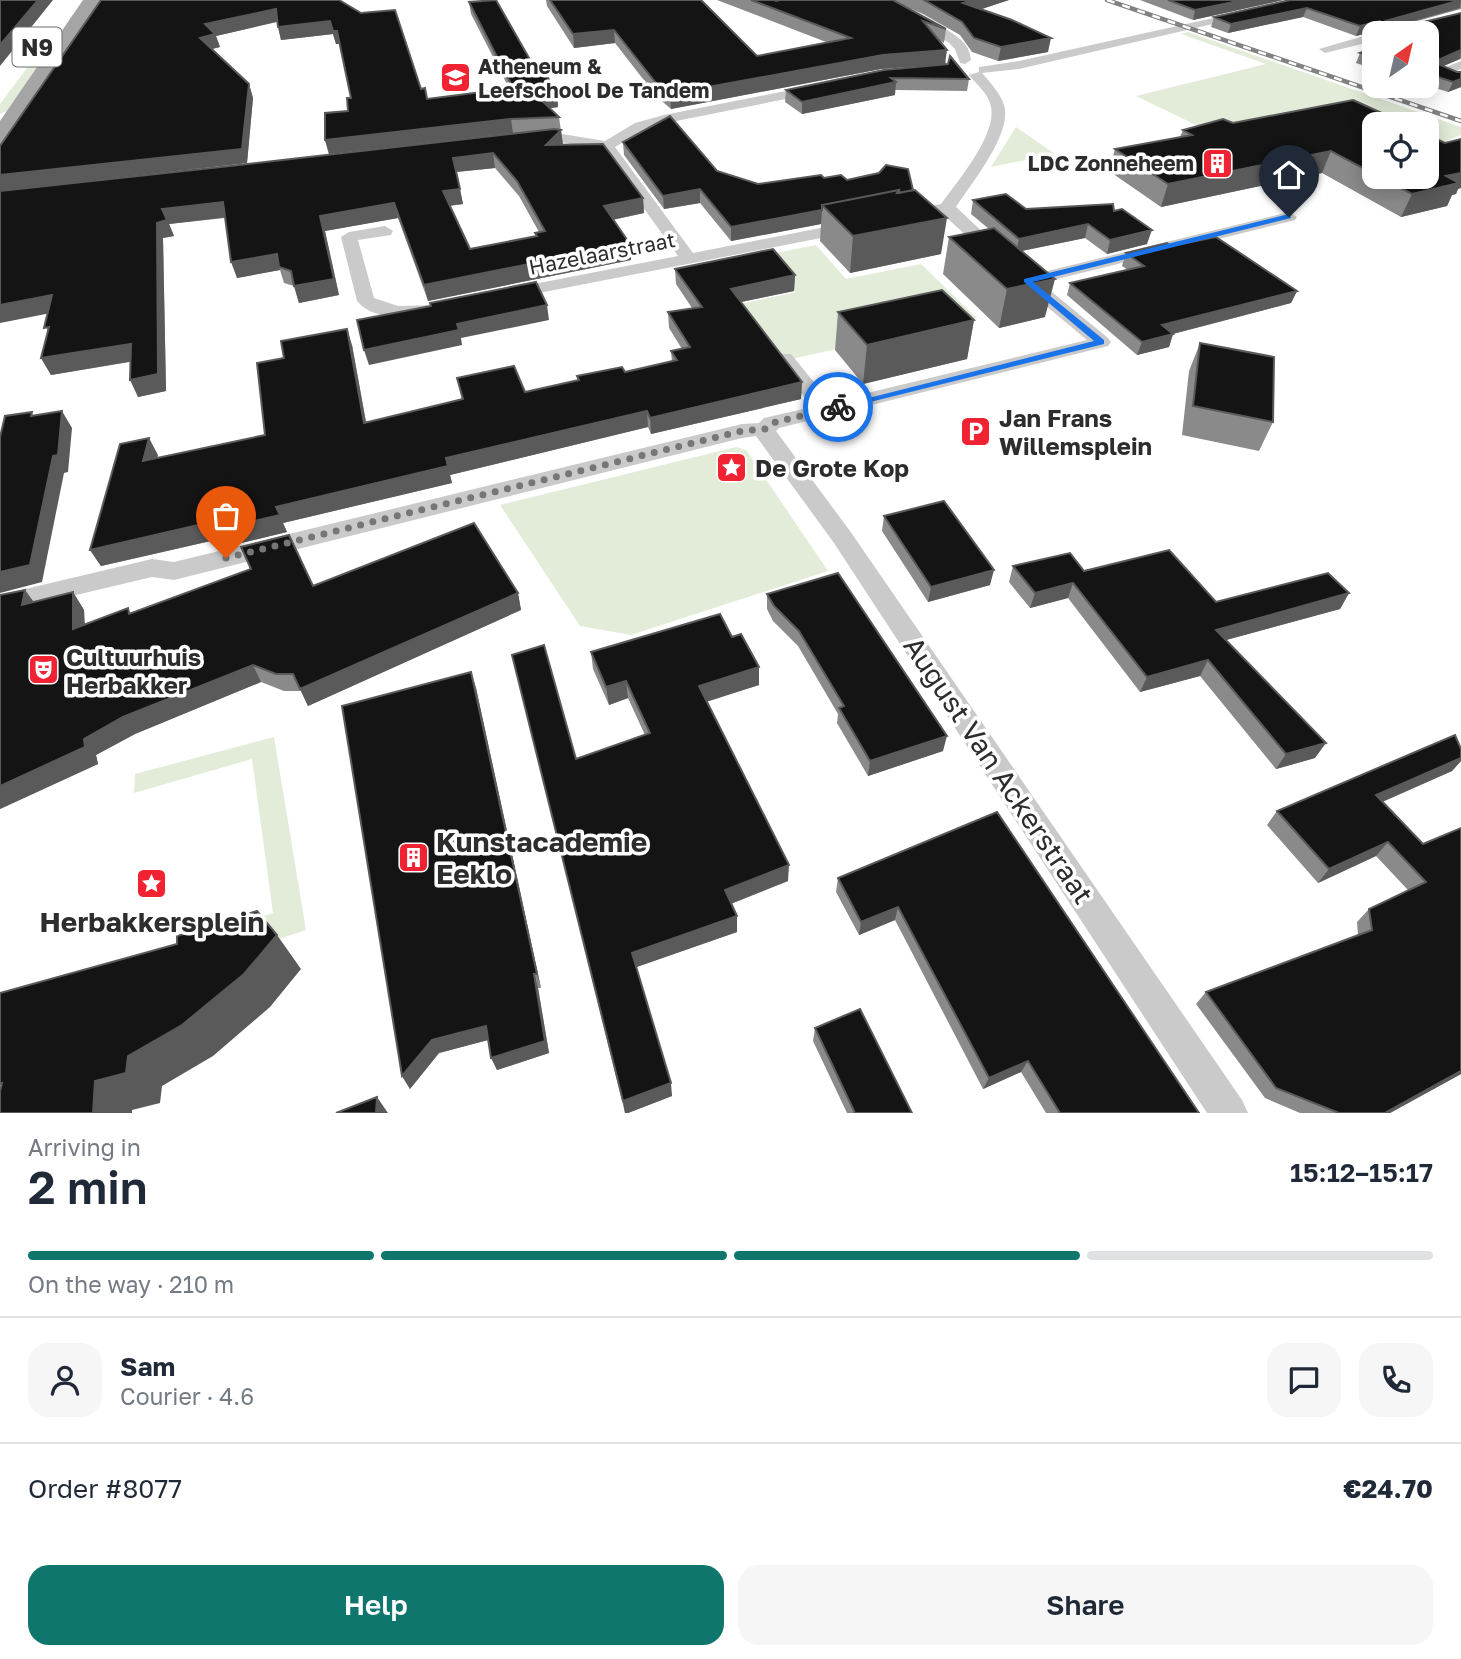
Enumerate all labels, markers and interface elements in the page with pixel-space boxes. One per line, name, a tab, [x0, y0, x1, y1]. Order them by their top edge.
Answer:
north arrow	[1362, 21, 1438, 98]
map controls	[1362, 21, 1439, 189]
road number: N9	[12, 28, 61, 66]
place label: Atheneum & Leefschool De Tandem	[478, 53, 709, 103]
school or university icon: Atheneum & Leefschool De Tandem	[438, 61, 472, 95]
button: locate	[1362, 112, 1439, 189]
pin	[1259, 145, 1319, 217]
building icon: LDC Zonneheem	[1200, 146, 1234, 180]
place label: LDC Zonneheem	[1028, 150, 1194, 176]
icon: home	[1270, 156, 1308, 194]
street label: Hazelaarstraat	[526, 226, 678, 280]
courier	[803, 372, 873, 442]
icon: bike	[819, 388, 857, 426]
place label: Jan Frans Willemsplein	[999, 403, 1152, 460]
parking icon: Jan Frans Willemsplein	[959, 414, 993, 448]
place icon: De Grote Kop	[715, 450, 749, 484]
place label: De Grote Kop	[755, 453, 909, 482]
pin	[196, 486, 256, 558]
icon: bag	[207, 497, 245, 535]
street label: August Van Ackerstraat	[897, 630, 1101, 910]
place label: Cultuurhuis Herbakker	[66, 642, 201, 699]
theatre icon: Cultuurhuis Herbakker	[26, 653, 60, 687]
place label: Kunstacademie Eeklo	[436, 825, 647, 890]
building icon: Kunstacademie Eeklo	[396, 840, 430, 874]
place icon: Herbakkersplein	[135, 867, 169, 901]
place label: Herbakkersplein	[40, 905, 264, 938]
text: Arriving in	[28, 1133, 141, 1161]
text: 15:12–15:17	[1290, 1157, 1433, 1188]
text: 2 min	[28, 1159, 148, 1214]
text: On the way · 210 m	[28, 1270, 234, 1298]
button: person	[28, 1343, 102, 1417]
button: chat	[1267, 1343, 1341, 1417]
button: phone	[1359, 1343, 1433, 1417]
text: Sam	[120, 1351, 175, 1382]
text: Courier · 4.6	[120, 1382, 254, 1410]
text: Order #8077	[28, 1473, 182, 1504]
text: €24.70	[1343, 1473, 1433, 1504]
button: Help	[28, 1565, 724, 1645]
button: Share	[738, 1565, 1433, 1645]

